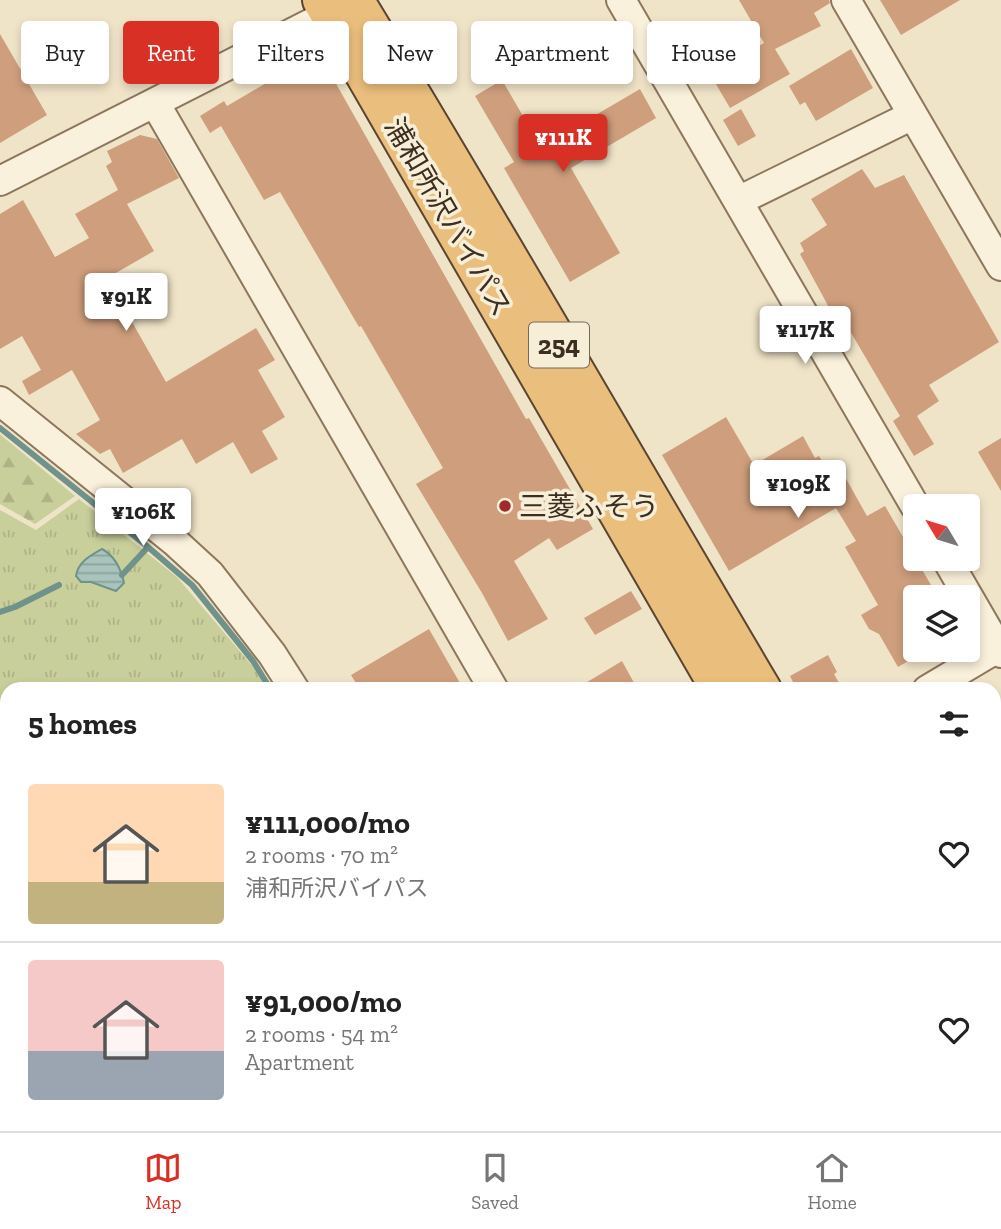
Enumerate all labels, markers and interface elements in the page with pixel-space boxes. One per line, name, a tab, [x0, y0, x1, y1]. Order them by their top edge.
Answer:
chip: Buy	[21, 21, 109, 84]
chip: Rent	[123, 21, 219, 84]
chip: Filters	[233, 21, 349, 84]
chip: New	[363, 21, 457, 84]
chip: Apartment	[471, 21, 633, 84]
chip: House	[647, 21, 760, 84]
street label: 浦和所沢バイパス	[378, 112, 518, 322]
pin: ¥111K	[514, 114, 612, 174]
text: ¥111K	[534, 123, 592, 151]
pin: ¥91K	[85, 274, 167, 333]
text: ¥91K	[101, 282, 151, 310]
pin: ¥117K	[756, 306, 854, 366]
text: ¥117K	[776, 315, 834, 343]
road number: 254	[529, 322, 589, 368]
pin: ¥109K	[749, 461, 847, 520]
text: ¥109K	[766, 469, 830, 497]
pin: ¥106K	[94, 489, 192, 548]
place label: 三菱ふそう	[519, 490, 659, 523]
north arrow	[903, 494, 980, 570]
map controls	[903, 494, 980, 662]
text: ¥106K	[111, 497, 175, 525]
marker: 三菱ふそう	[497, 498, 513, 514]
button: layers	[903, 585, 980, 662]
icon: filters	[935, 705, 973, 743]
text: 5 homes	[28, 706, 137, 742]
text: ¥111,000/mo	[245, 805, 410, 841]
icon: home	[84, 812, 168, 896]
icon: heart	[935, 835, 973, 873]
text: 2 rooms · 70 m²	[245, 841, 398, 869]
text: 浦和所沢バイパス	[245, 874, 429, 902]
text: ¥91,000/mo	[245, 984, 402, 1020]
icon: home	[84, 988, 168, 1072]
icon: heart	[935, 1011, 973, 1049]
text: 2 rooms · 54 m²	[245, 1020, 398, 1048]
text: Apartment	[245, 1048, 354, 1076]
tab: Map	[144, 1149, 182, 1214]
tab: Saved	[471, 1149, 519, 1214]
tab: Home	[808, 1149, 857, 1214]

